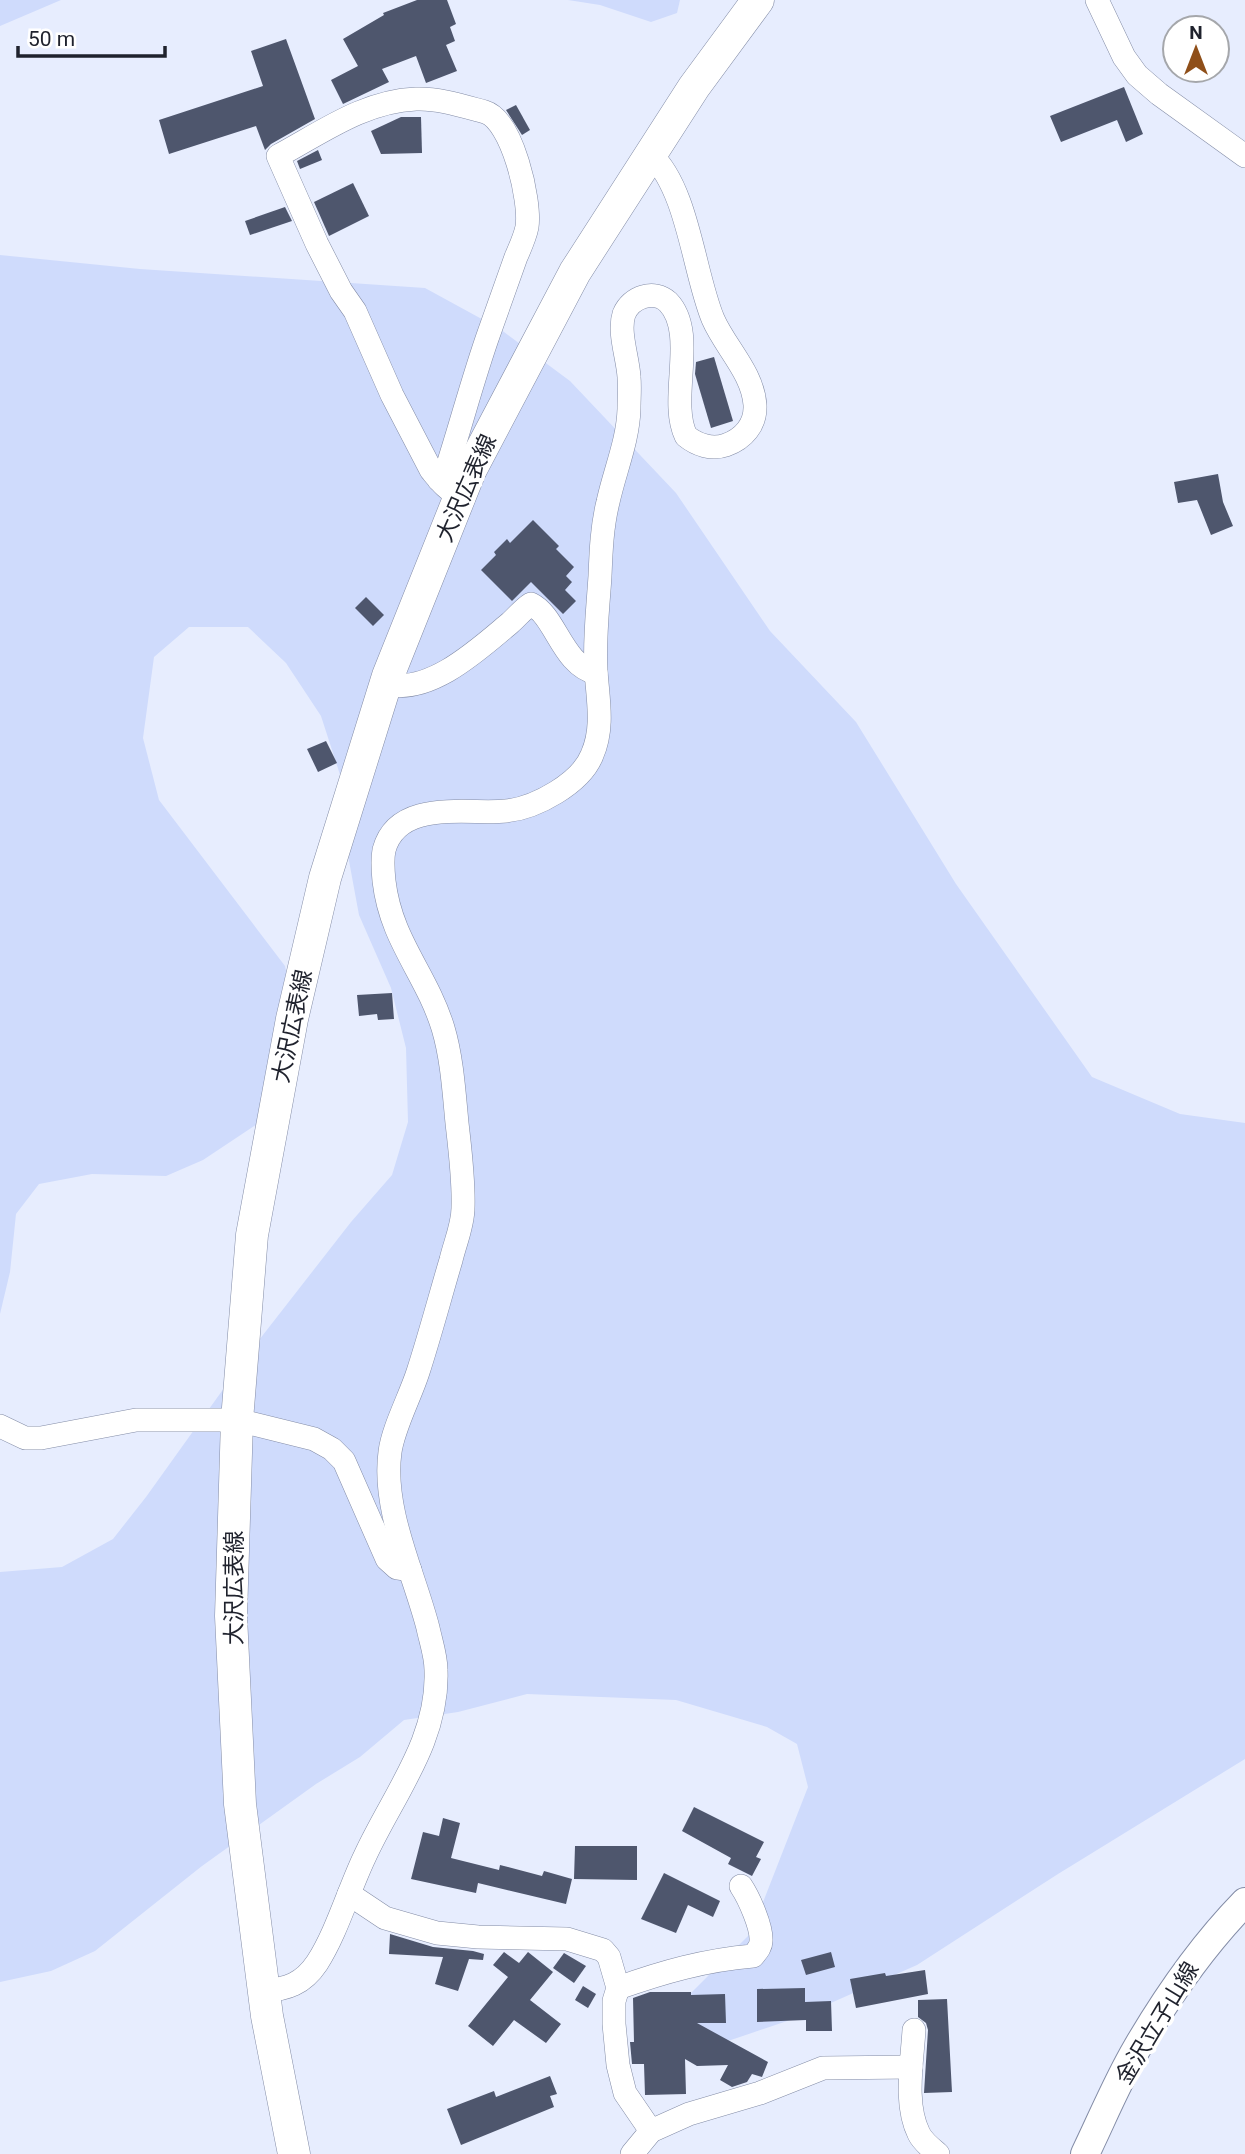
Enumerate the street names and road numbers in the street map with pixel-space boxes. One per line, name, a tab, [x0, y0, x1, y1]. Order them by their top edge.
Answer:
street label: 大沢広表線	[431, 430, 502, 546]
street label: 大沢広表線	[267, 967, 318, 1085]
street label: 大沢広表線	[221, 1531, 248, 1646]
street label: 金沢立子山線	[1110, 1957, 1205, 2089]

